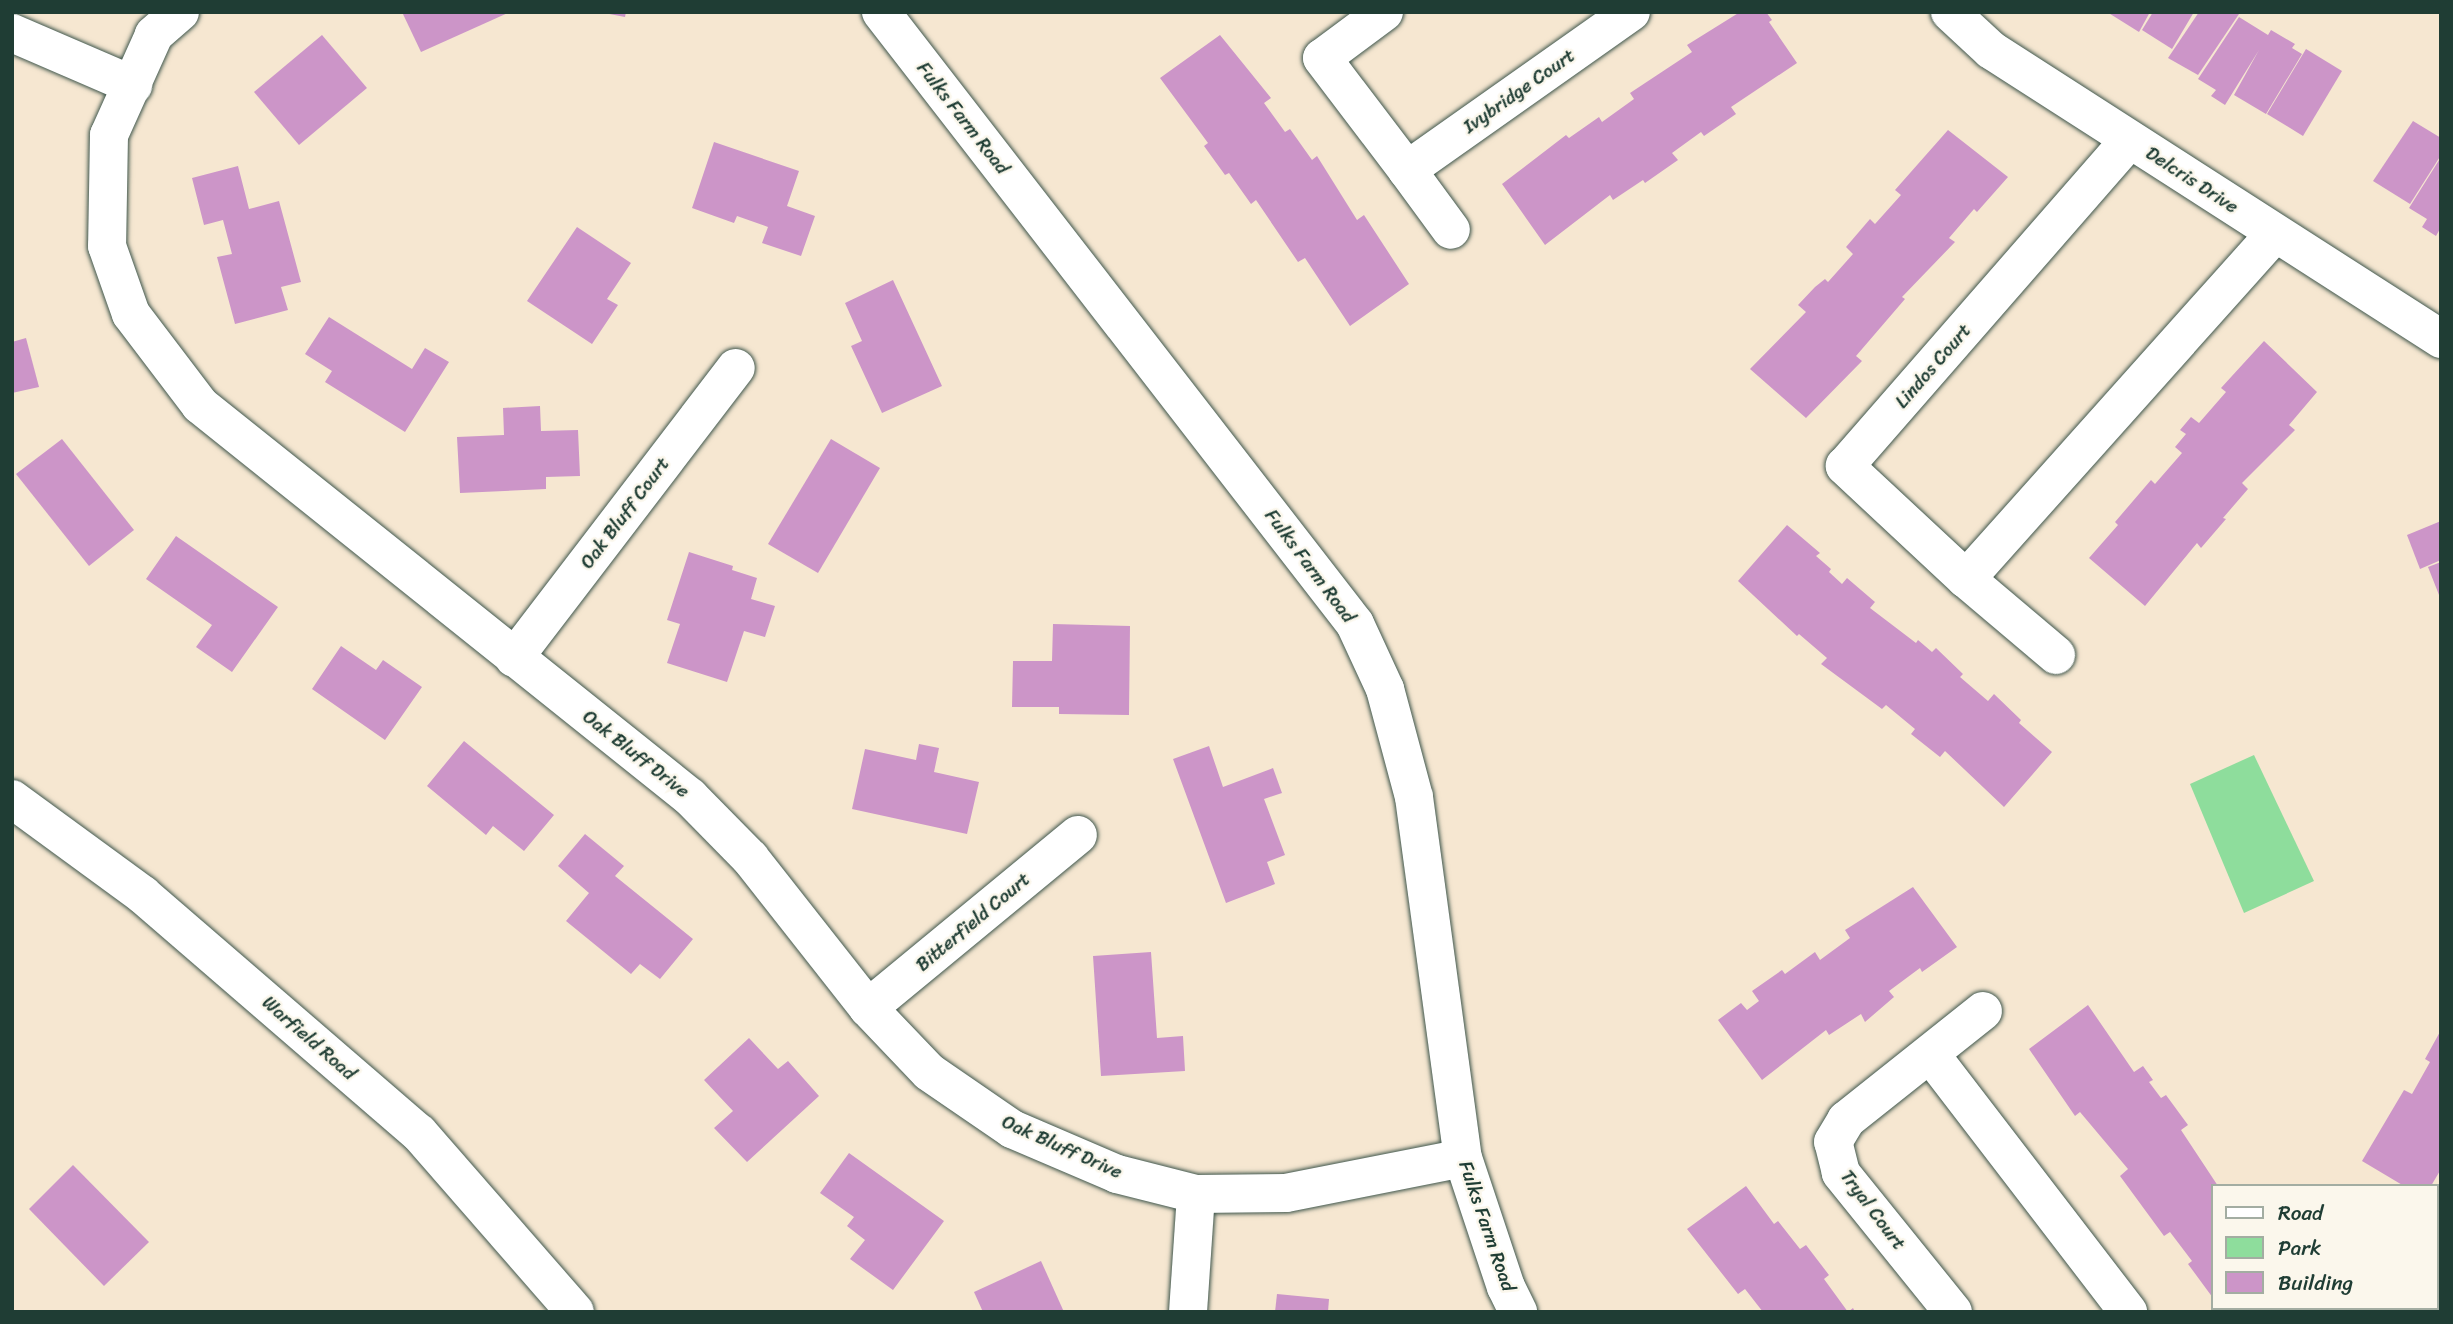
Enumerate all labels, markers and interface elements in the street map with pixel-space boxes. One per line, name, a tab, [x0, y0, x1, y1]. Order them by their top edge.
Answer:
street label: Ivybridge Court	[1459, 44, 1579, 138]
street label: Fulks Farm Road	[912, 57, 1014, 179]
street label: Delcris Drive	[2141, 142, 2243, 218]
street label: Lindos Court	[1890, 319, 1976, 413]
street label: Oak Bluff Court	[576, 453, 674, 573]
street label: Fulks Farm Road	[1260, 505, 1360, 627]
street label: Oak Bluff Drive	[578, 705, 694, 803]
street label: Bitterfield Court	[911, 868, 1035, 976]
street label: Warfield Road	[257, 991, 361, 1085]
street label: Oak Bluff Drive	[998, 1110, 1126, 1184]
street label: Fulks Farm Road	[1454, 1158, 1520, 1294]
street label: Tryal Court	[1836, 1166, 1910, 1254]
legend	[2212, 1184, 2439, 1310]
text: Road	[2278, 1194, 2323, 1232]
text: Park	[2278, 1229, 2321, 1267]
text: Building	[2278, 1264, 2353, 1302]

